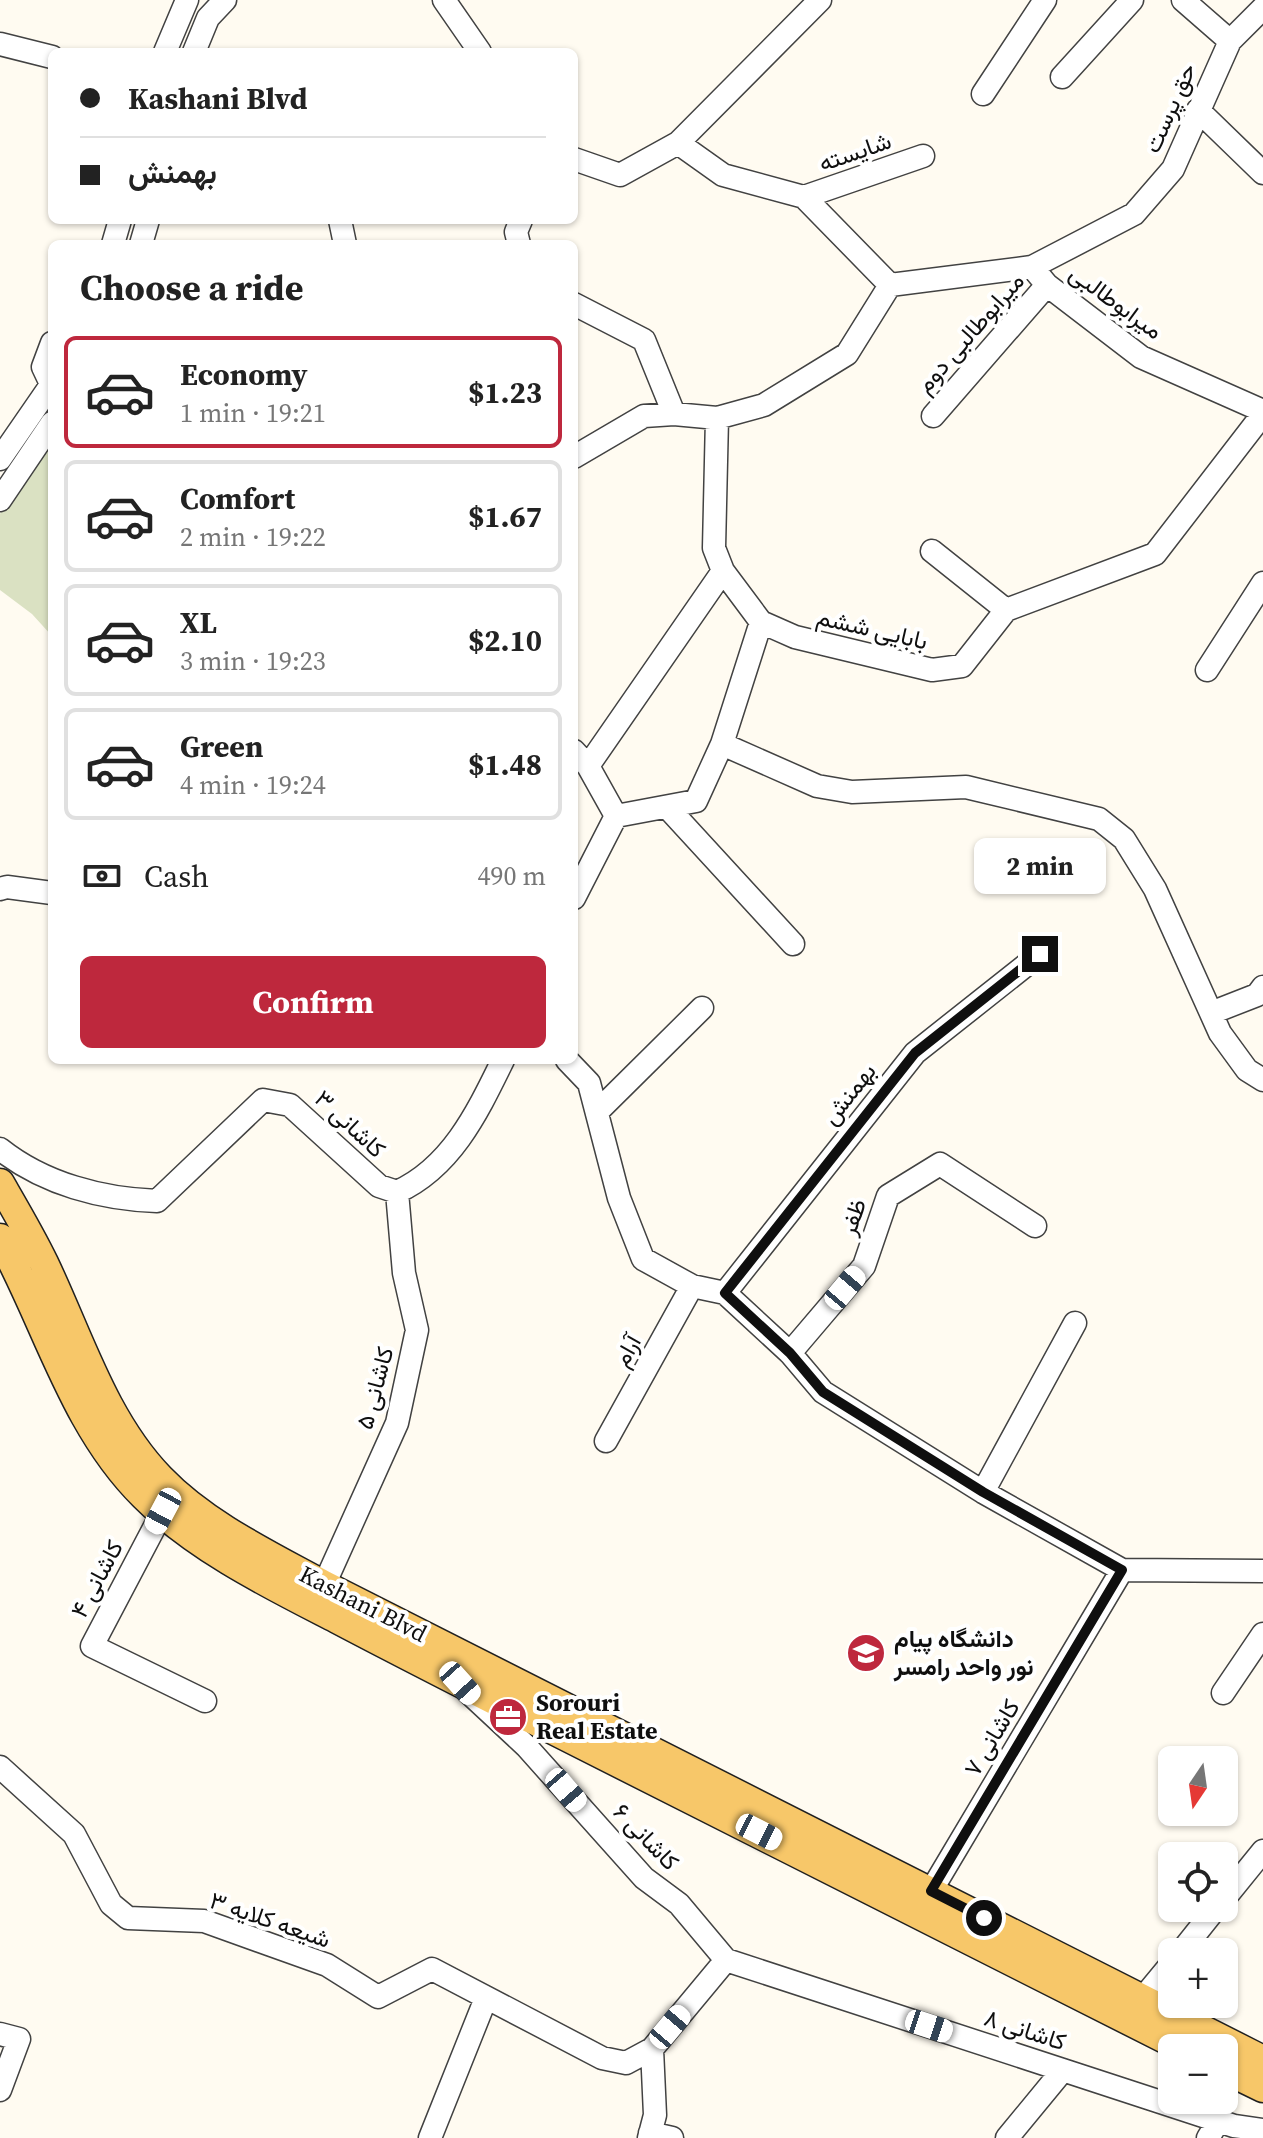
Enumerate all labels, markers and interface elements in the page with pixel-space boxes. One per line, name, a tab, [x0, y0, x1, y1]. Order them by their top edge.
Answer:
street label: حق پرست	[1135, 58, 1204, 158]
text: Kashani Blvd	[128, 78, 308, 119]
street label: شایسته	[814, 124, 895, 179]
text: بهمنش	[128, 152, 217, 193]
street label: میرابوطالبی	[1063, 256, 1170, 347]
text: Choose a ride	[80, 263, 303, 312]
street label: میرابوطالبی دوم	[908, 265, 1031, 400]
text: Economy	[180, 354, 308, 395]
icon: car	[84, 356, 156, 428]
text: $1.23	[468, 372, 542, 413]
text: 1 min · 19:21	[180, 395, 326, 431]
text: Comfort	[180, 478, 295, 519]
icon: car	[84, 480, 156, 552]
text: $1.67	[468, 496, 542, 537]
text: 2 min · 19:22	[180, 519, 326, 555]
street label: بابایی ششم	[813, 600, 931, 657]
text: XL	[180, 602, 217, 643]
icon: car	[84, 604, 156, 676]
text: $2.10	[468, 620, 542, 661]
text: 3 min · 19:23	[180, 643, 326, 679]
text: Green	[180, 726, 263, 767]
icon: car	[84, 728, 156, 800]
text: $1.48	[468, 744, 542, 785]
text: 4 min · 19:24	[180, 767, 326, 803]
callout: 2 min	[974, 838, 1106, 894]
text: 2 min	[1006, 848, 1074, 884]
icon: cash	[80, 854, 124, 898]
text: Cash	[144, 856, 209, 897]
text: 490 m	[478, 858, 546, 894]
route end	[1022, 936, 1058, 972]
button: Confirm	[80, 956, 546, 1048]
street label: بهمنش	[814, 1056, 883, 1132]
street label: کاشانی ۳	[308, 1082, 393, 1165]
street label: ظفر	[831, 1194, 874, 1241]
car	[820, 1262, 870, 1314]
street label: آرام	[604, 1327, 650, 1373]
street label: کاشانی ۵	[348, 1343, 401, 1433]
car	[141, 1484, 185, 1538]
street label: کاشانی ۴	[62, 1534, 131, 1624]
street label: Kashani Blvd	[294, 1557, 433, 1650]
place label: دانشگاه پیام نور واحد رامسر	[893, 1622, 1034, 1683]
school or university icon: دانشگاه پیام نور واحد رامسر	[845, 1632, 887, 1674]
car	[435, 1657, 485, 1709]
place label: Sorouri Real Estate	[536, 1686, 658, 1747]
street label: کاشانی ۷	[956, 1693, 1027, 1782]
office icon: Sorouri Real Estate	[487, 1696, 529, 1738]
north arrow	[1158, 1746, 1238, 1826]
map controls	[1158, 1746, 1238, 2114]
car	[541, 1764, 591, 1816]
street label: کاشانی ۶	[606, 1796, 687, 1878]
car	[732, 1810, 786, 1854]
button: locate	[1158, 1842, 1238, 1922]
street label: شیعه کلایه ۳	[205, 1883, 335, 1956]
route start	[966, 1900, 1002, 1936]
button: +	[1158, 1938, 1238, 2018]
car	[645, 2001, 695, 2053]
street label: کاشانی ۸	[980, 2001, 1070, 2058]
car	[902, 2007, 956, 2045]
button: −	[1158, 2034, 1238, 2114]

